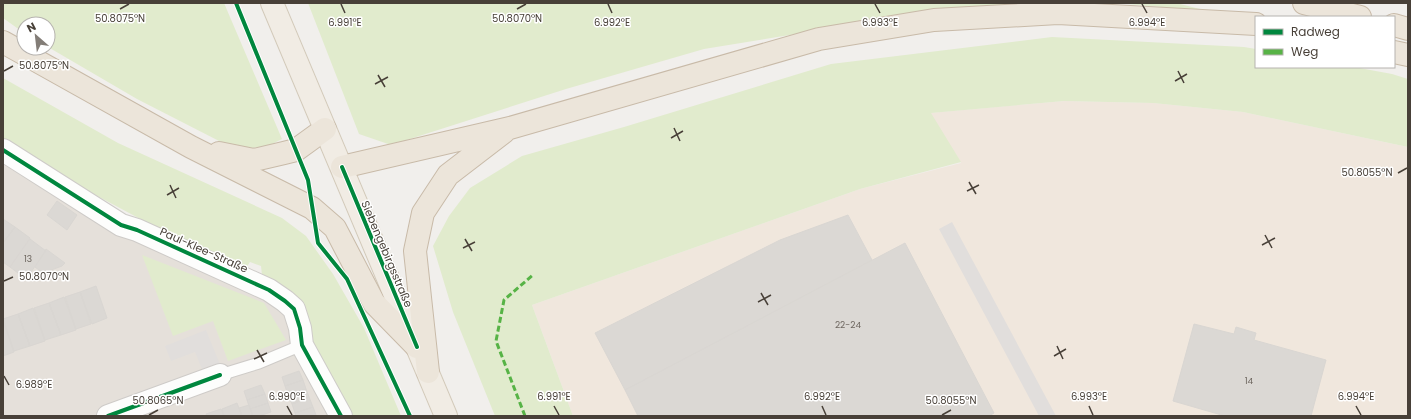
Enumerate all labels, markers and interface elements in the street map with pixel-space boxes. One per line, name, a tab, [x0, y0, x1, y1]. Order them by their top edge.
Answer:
text: 50.8075°N	[95, 11, 145, 26]
text: 50.8070°N	[492, 11, 542, 26]
text: 6.991°E	[328, 15, 362, 30]
text: 6.992°E	[594, 15, 630, 30]
text: 6.993°E	[862, 15, 898, 30]
text: 6.994°E	[1129, 15, 1165, 30]
north arrow	[16, 16, 56, 56]
legend	[1255, 16, 1395, 68]
text: N	[24, 18, 39, 36]
text: Radweg	[1291, 23, 1340, 40]
text: Weg	[1291, 43, 1318, 60]
text: 50.8075°N	[19, 58, 69, 73]
text: 50.8055°N	[1342, 165, 1392, 180]
street label: Siebengebirgsstraße	[357, 198, 417, 310]
street label: Paul-Klee-Straße	[157, 223, 251, 277]
house number: 13	[24, 253, 32, 265]
text: 50.8070°N	[19, 269, 69, 284]
house number: 22-24	[835, 319, 861, 331]
house number: 14	[1245, 375, 1254, 387]
text: 6.989°E	[16, 377, 52, 392]
text: 6.990°E	[269, 389, 305, 404]
text: 6.991°E	[537, 389, 571, 404]
text: 6.992°E	[804, 389, 840, 404]
text: 6.993°E	[1071, 389, 1107, 404]
text: 6.994°E	[1338, 389, 1374, 404]
text: 50.8065°N	[132, 393, 184, 408]
text: 50.8055°N	[926, 393, 976, 408]

